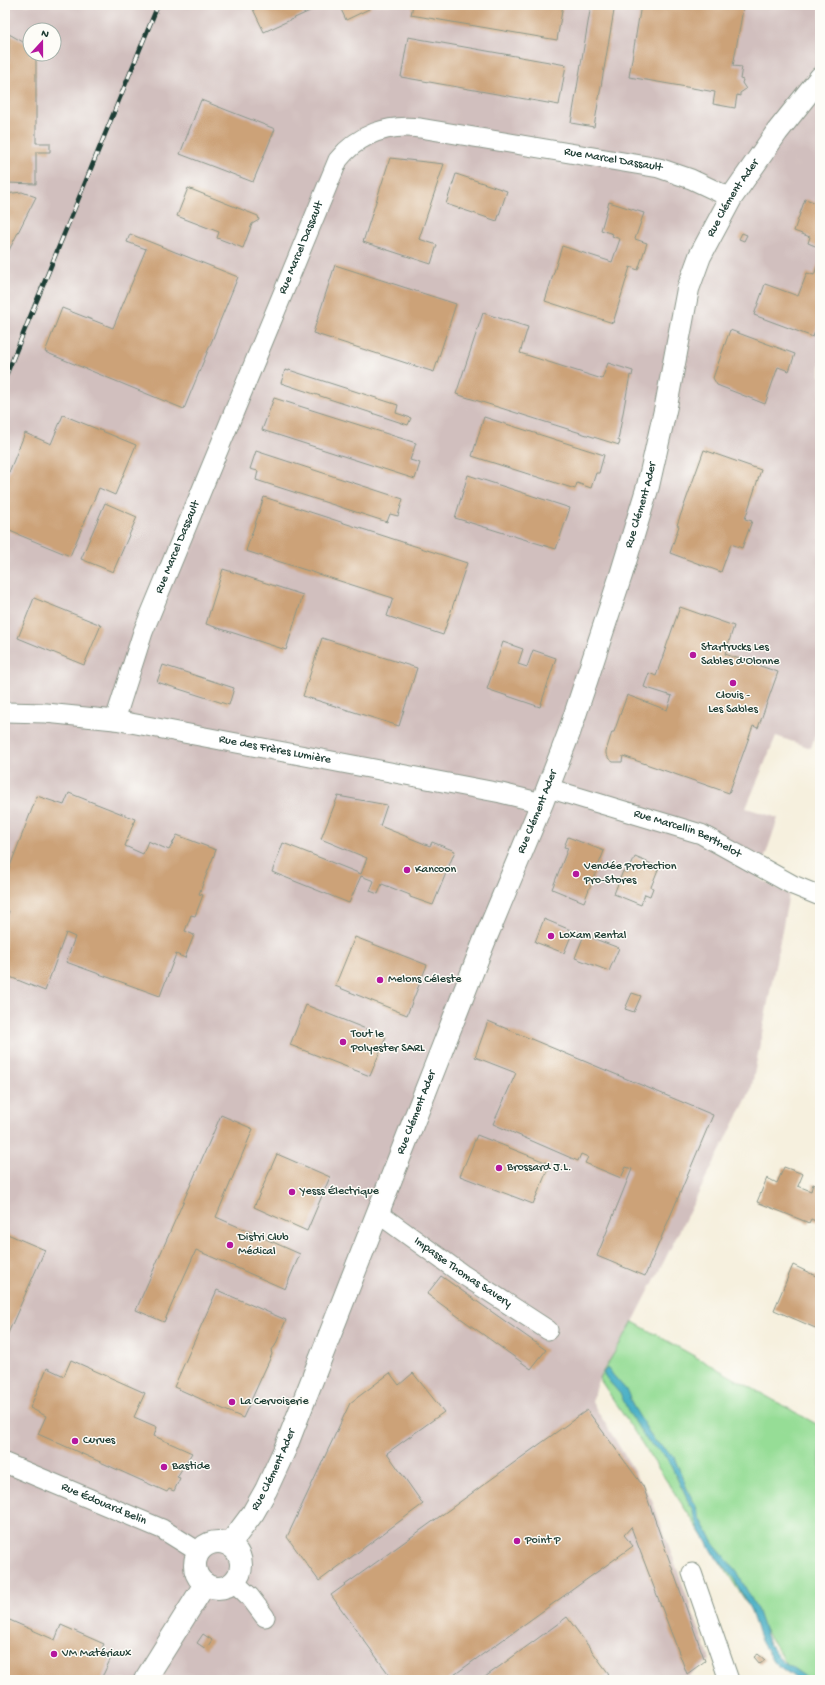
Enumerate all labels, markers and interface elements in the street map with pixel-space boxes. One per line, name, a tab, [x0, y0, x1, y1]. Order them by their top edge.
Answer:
north arrow	[22, 22, 62, 62]
text: N	[39, 28, 50, 41]
street label: Rue Marcel Dassault	[563, 145, 665, 176]
street label: Rue Clément Ader	[704, 155, 764, 240]
street label: Rue Marcel Dassault	[276, 198, 328, 296]
street label: Rue Clément Ader	[622, 459, 661, 550]
street label: Rue Marcel Dassault	[153, 498, 204, 596]
place label: Startrucks Les Sables d'Olonne	[701, 641, 780, 669]
marker: Startrucks Les Sables d'Olonne	[688, 650, 698, 660]
marker: Clovis - Les Sables	[728, 678, 738, 688]
place label: Clovis - Les Sables	[708, 689, 758, 717]
street label: Rue des Frères Lumière	[218, 733, 333, 768]
street label: Rue Clément Ader	[515, 766, 562, 856]
street label: Rue Marcellin Berthelot	[632, 807, 744, 862]
place label: Vendée Protection Pro-Stores	[583, 860, 677, 888]
place label: Kancoon	[415, 863, 457, 877]
marker: Kancoon	[402, 865, 412, 875]
marker: Vendée Protection Pro-Stores	[571, 869, 581, 879]
place label: Loxam Rental	[559, 929, 627, 943]
marker: Loxam Rental	[546, 931, 556, 941]
place label: Melons Céleste	[388, 973, 462, 987]
marker: Melons Céleste	[375, 975, 385, 985]
place label: Tout le Polyester SARL	[350, 1028, 425, 1056]
marker: Tout le Polyester SARL	[338, 1037, 348, 1047]
street label: Rue Clément Ader	[394, 1067, 440, 1157]
place label: Brossard J.L.	[506, 1161, 572, 1175]
marker: Brossard J.L.	[494, 1163, 504, 1173]
place label: Yesss Électrique	[299, 1185, 380, 1199]
marker: Yesss Électrique	[287, 1187, 297, 1197]
place label: Distri Club Médical	[237, 1231, 289, 1259]
street label: Impasse Thomas Savery	[411, 1234, 514, 1311]
marker: Distri Club Médical	[225, 1240, 235, 1250]
place label: La Cervoiserie	[240, 1395, 309, 1409]
marker: La Cervoiserie	[227, 1397, 237, 1407]
street label: Rue Clément Ader	[249, 1425, 300, 1513]
place label: Curves	[83, 1434, 116, 1448]
marker: Curves	[70, 1436, 80, 1446]
place label: Bastide	[171, 1460, 211, 1474]
marker: Bastide	[159, 1462, 169, 1472]
street label: Rue Édouard Belin	[59, 1480, 149, 1529]
place label: Point P	[524, 1534, 561, 1548]
marker: Point P	[512, 1536, 522, 1546]
place label: VM Matériaux	[61, 1647, 132, 1661]
marker: VM Matériaux	[49, 1649, 59, 1659]

